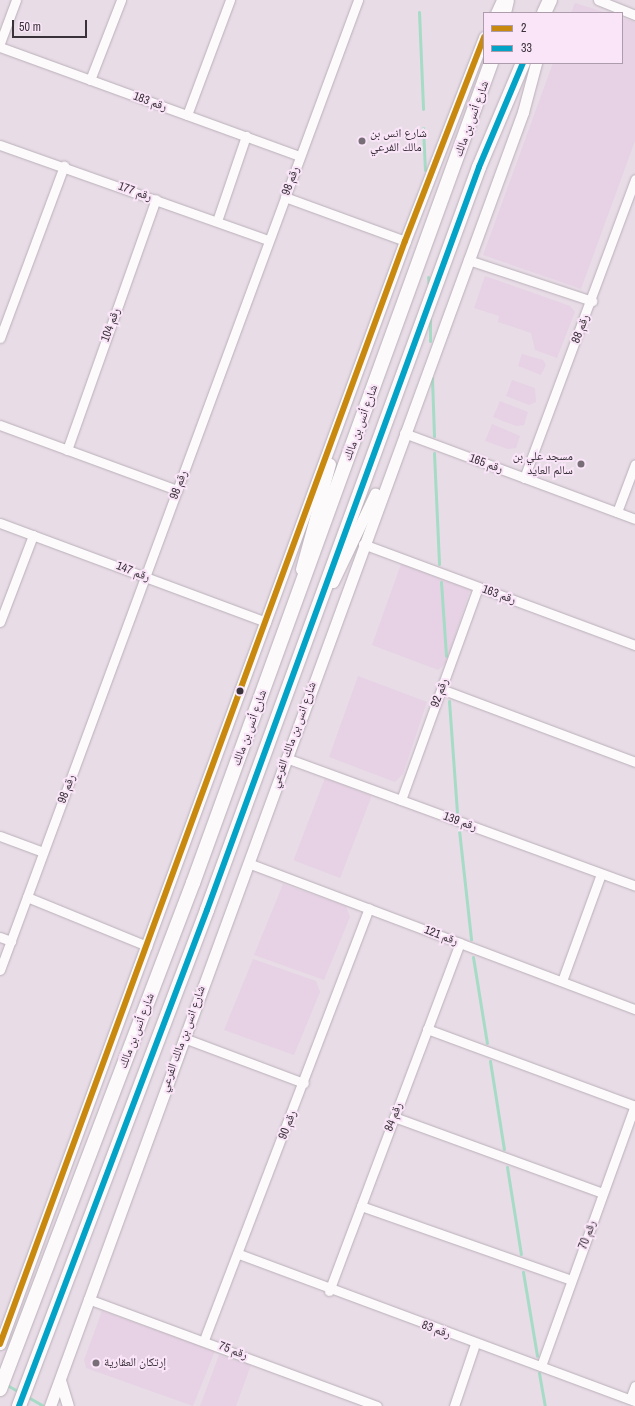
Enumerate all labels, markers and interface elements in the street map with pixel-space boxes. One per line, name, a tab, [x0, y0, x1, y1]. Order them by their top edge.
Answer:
scale bar	[14, 12, 89, 38]
legend	[483, 12, 623, 64]
text: 50 m	[19, 19, 41, 35]
text: 2	[521, 20, 526, 36]
text: 33	[521, 40, 532, 56]
street label: شارع أنس بن مالك	[452, 79, 492, 159]
street label: رقم 183	[131, 89, 169, 115]
place label: شارع انس بن مالك الفرعي	[370, 127, 427, 155]
marker: شارع انس بن مالك الفرعي	[357, 136, 367, 146]
street label: رقم 98	[279, 165, 303, 197]
street label: رقم 177	[116, 179, 154, 205]
street label: رقم 104	[98, 306, 124, 344]
street label: رقم 88	[569, 313, 593, 345]
street label: شارع أنس بن مالك	[341, 383, 381, 463]
place label: مسجد علي بن سالم العايد	[513, 450, 573, 478]
street label: رقم 165	[467, 451, 505, 477]
marker: مسجد علي بن سالم العايد	[576, 459, 586, 469]
street label: رقم 98	[167, 469, 191, 501]
street label: رقم 147	[114, 559, 152, 585]
street label: رقم 163	[480, 582, 518, 608]
street label: رقم 92	[428, 677, 452, 709]
street label: شارع انس بن مالك الفرعي	[268, 680, 320, 790]
unlabelled marker	[235, 686, 245, 696]
street label: شارع أنس بن مالك	[230, 688, 270, 768]
street label: رقم 98	[55, 773, 79, 805]
street label: رقم 139	[441, 809, 479, 835]
street label: رقم 121	[422, 923, 460, 949]
street label: شارع انس بن مالك الفرعي	[157, 984, 209, 1094]
street label: شارع أنس بن مالك	[116, 991, 158, 1071]
street label: رقم 84	[382, 1101, 406, 1133]
street label: رقم 90	[276, 1109, 300, 1141]
street label: رقم 70	[576, 1219, 600, 1251]
street label: رقم 83	[420, 1318, 452, 1342]
street label: رقم 75	[217, 1339, 249, 1363]
place label: إرتكان العقارية	[104, 1356, 166, 1370]
marker: إرتكان العقارية	[91, 1358, 101, 1368]

